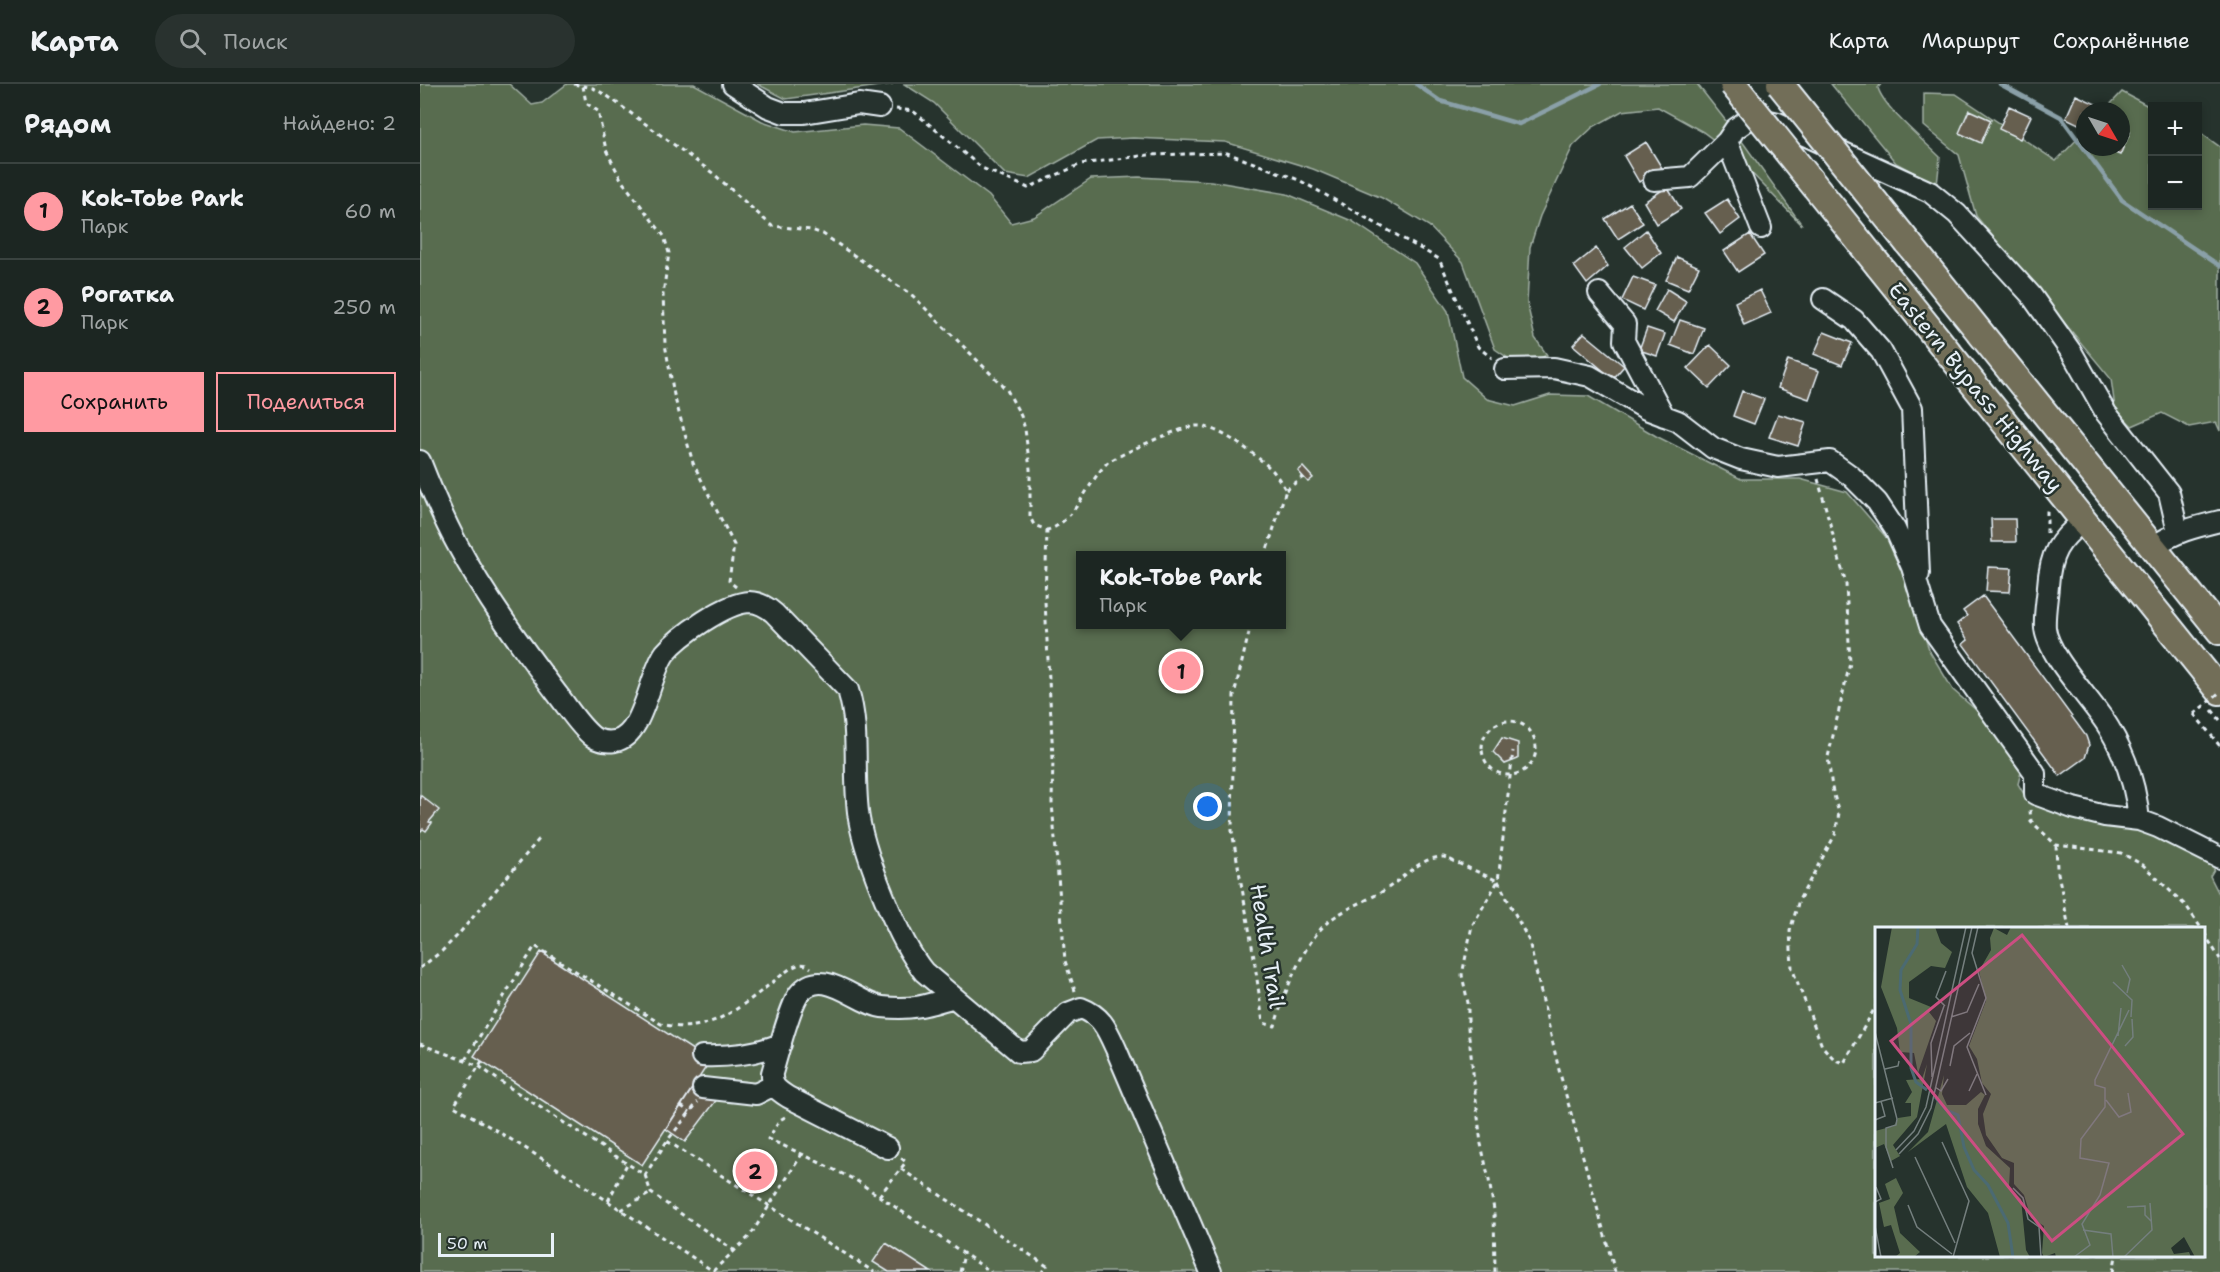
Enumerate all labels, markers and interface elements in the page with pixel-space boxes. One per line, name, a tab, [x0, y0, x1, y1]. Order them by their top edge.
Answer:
search box	[155, 14, 575, 68]
text: Карта	[30, 22, 119, 60]
icon: search	[176, 25, 209, 58]
text: Поиск	[224, 27, 288, 56]
text: Карта	[1829, 27, 1889, 55]
text: Маршрут	[1922, 27, 2020, 55]
text: Сохранённые	[2053, 27, 2190, 55]
north arrow	[2076, 102, 2130, 156]
map controls	[2148, 102, 2202, 210]
button: +	[2148, 102, 2202, 156]
text: Рядом	[24, 106, 111, 141]
text: Найдено: 2	[283, 110, 396, 136]
button: −	[2148, 156, 2202, 210]
text: Kok-Tobe Park	[81, 184, 244, 213]
text: 1	[39, 198, 48, 224]
text: 60 m	[344, 198, 396, 224]
text: Парк	[81, 213, 128, 239]
street label: Eastern Bypass Highway	[1882, 276, 2070, 498]
text: Рогатка	[81, 280, 174, 309]
text: 2	[37, 294, 51, 320]
text: 250 m	[332, 294, 396, 320]
text: Парк	[81, 309, 128, 335]
button: Сохранить	[24, 372, 204, 432]
button: Поделиться	[216, 372, 396, 432]
popup	[1076, 551, 1286, 629]
text: Kok-Tobe Park	[1099, 563, 1263, 592]
text: Парк	[1099, 592, 1147, 618]
pin: 1	[1162, 648, 1200, 694]
your location	[1193, 792, 1222, 821]
street label: Health Trail	[1243, 882, 1292, 1011]
inset map	[1875, 927, 2205, 1257]
pin: 2	[736, 1148, 774, 1194]
scale bar	[438, 1230, 554, 1258]
text: 50 m	[447, 1233, 487, 1254]

